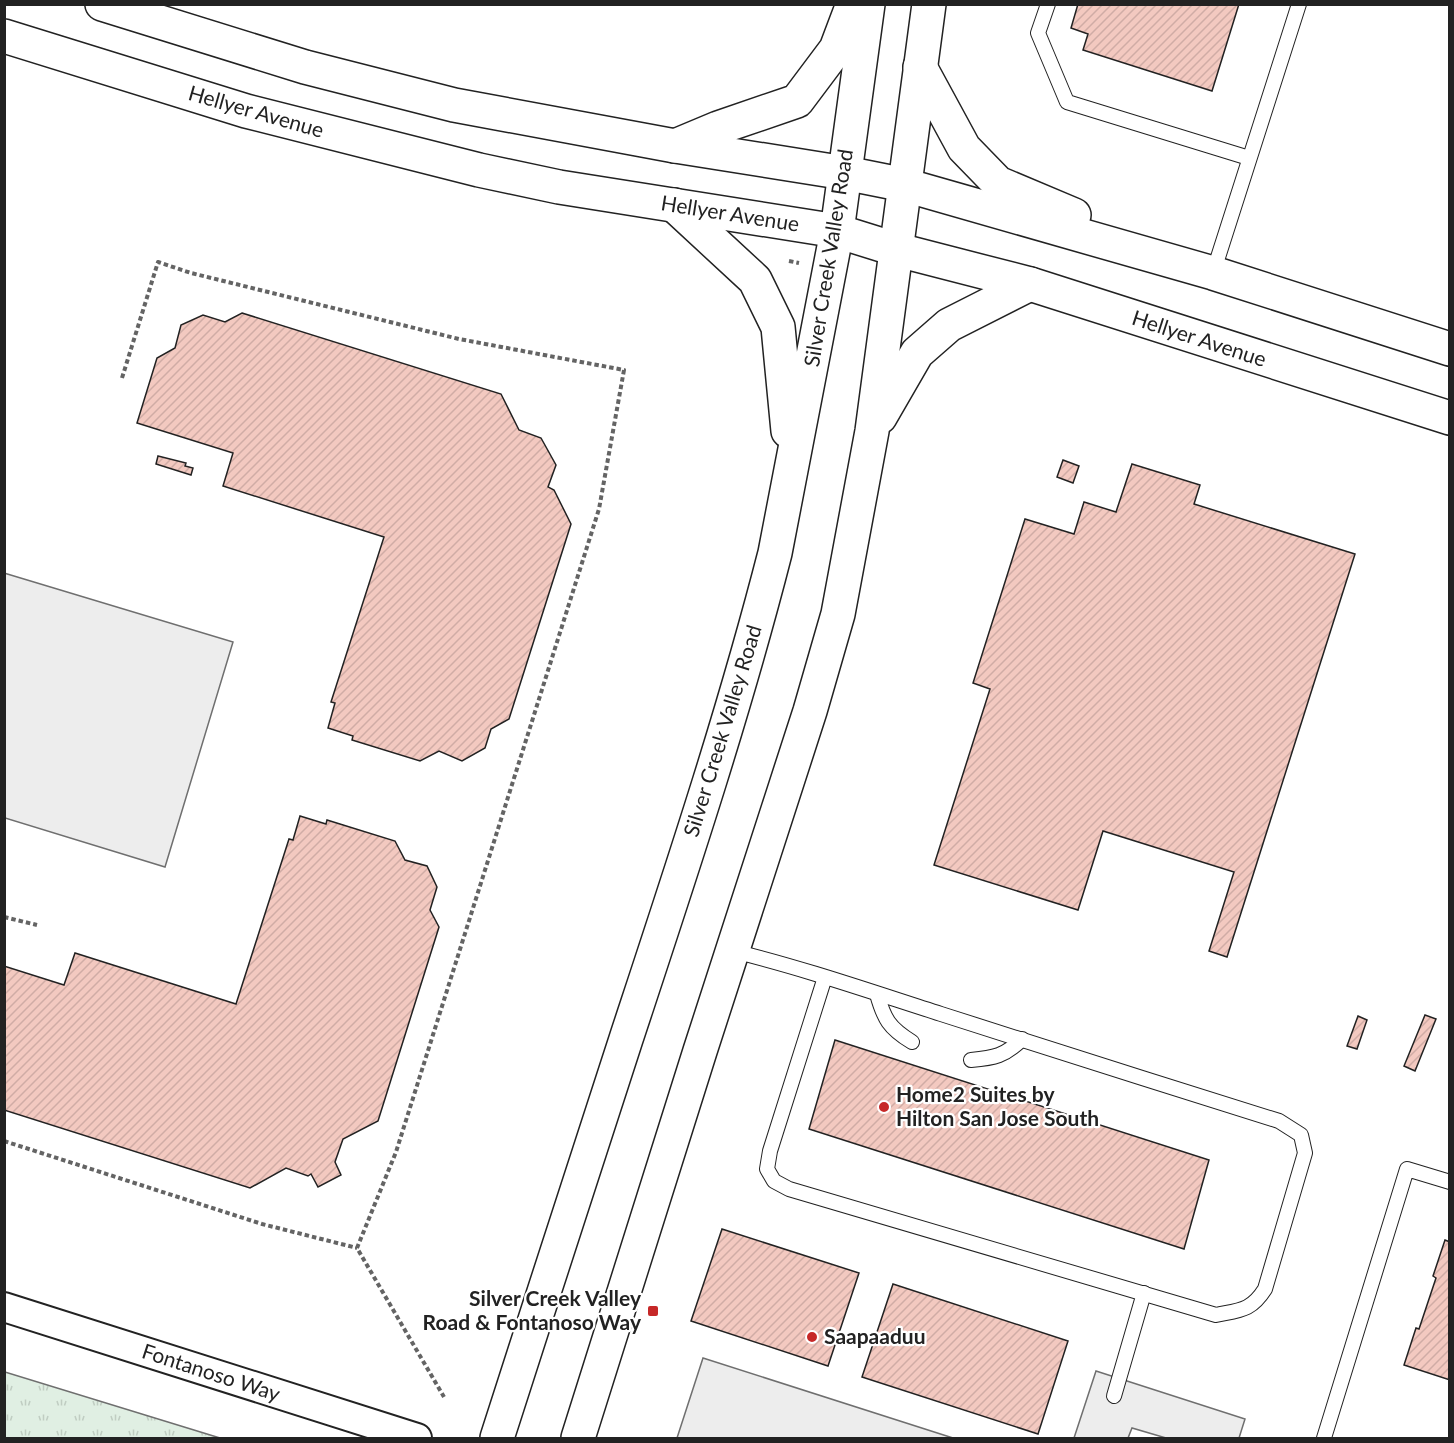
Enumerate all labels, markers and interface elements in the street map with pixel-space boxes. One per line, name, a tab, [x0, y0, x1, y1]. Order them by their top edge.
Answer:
street label: Hellyer Avenue	[186, 79, 327, 142]
street label: Silver Creek Valley Road	[798, 147, 857, 368]
street label: Hellyer Avenue	[659, 189, 801, 236]
street label: Hellyer Avenue	[1129, 304, 1270, 371]
street label: Silver Creek Valley Road	[677, 622, 766, 840]
place label: Home2 Suites by Hilton San Jose South	[896, 1081, 1099, 1130]
marker: Home2 Suites by Hilton San Jose South	[877, 1100, 891, 1114]
place label: Silver Creek Valley Road & Fontanoso Way	[423, 1285, 642, 1334]
marker: Silver Creek Valley Road & Fontanoso Way	[646, 1304, 660, 1318]
place label: Saapaaduu	[824, 1323, 926, 1348]
marker: Saapaaduu	[805, 1330, 819, 1344]
street label: Fontanoso Way	[139, 1337, 284, 1406]

